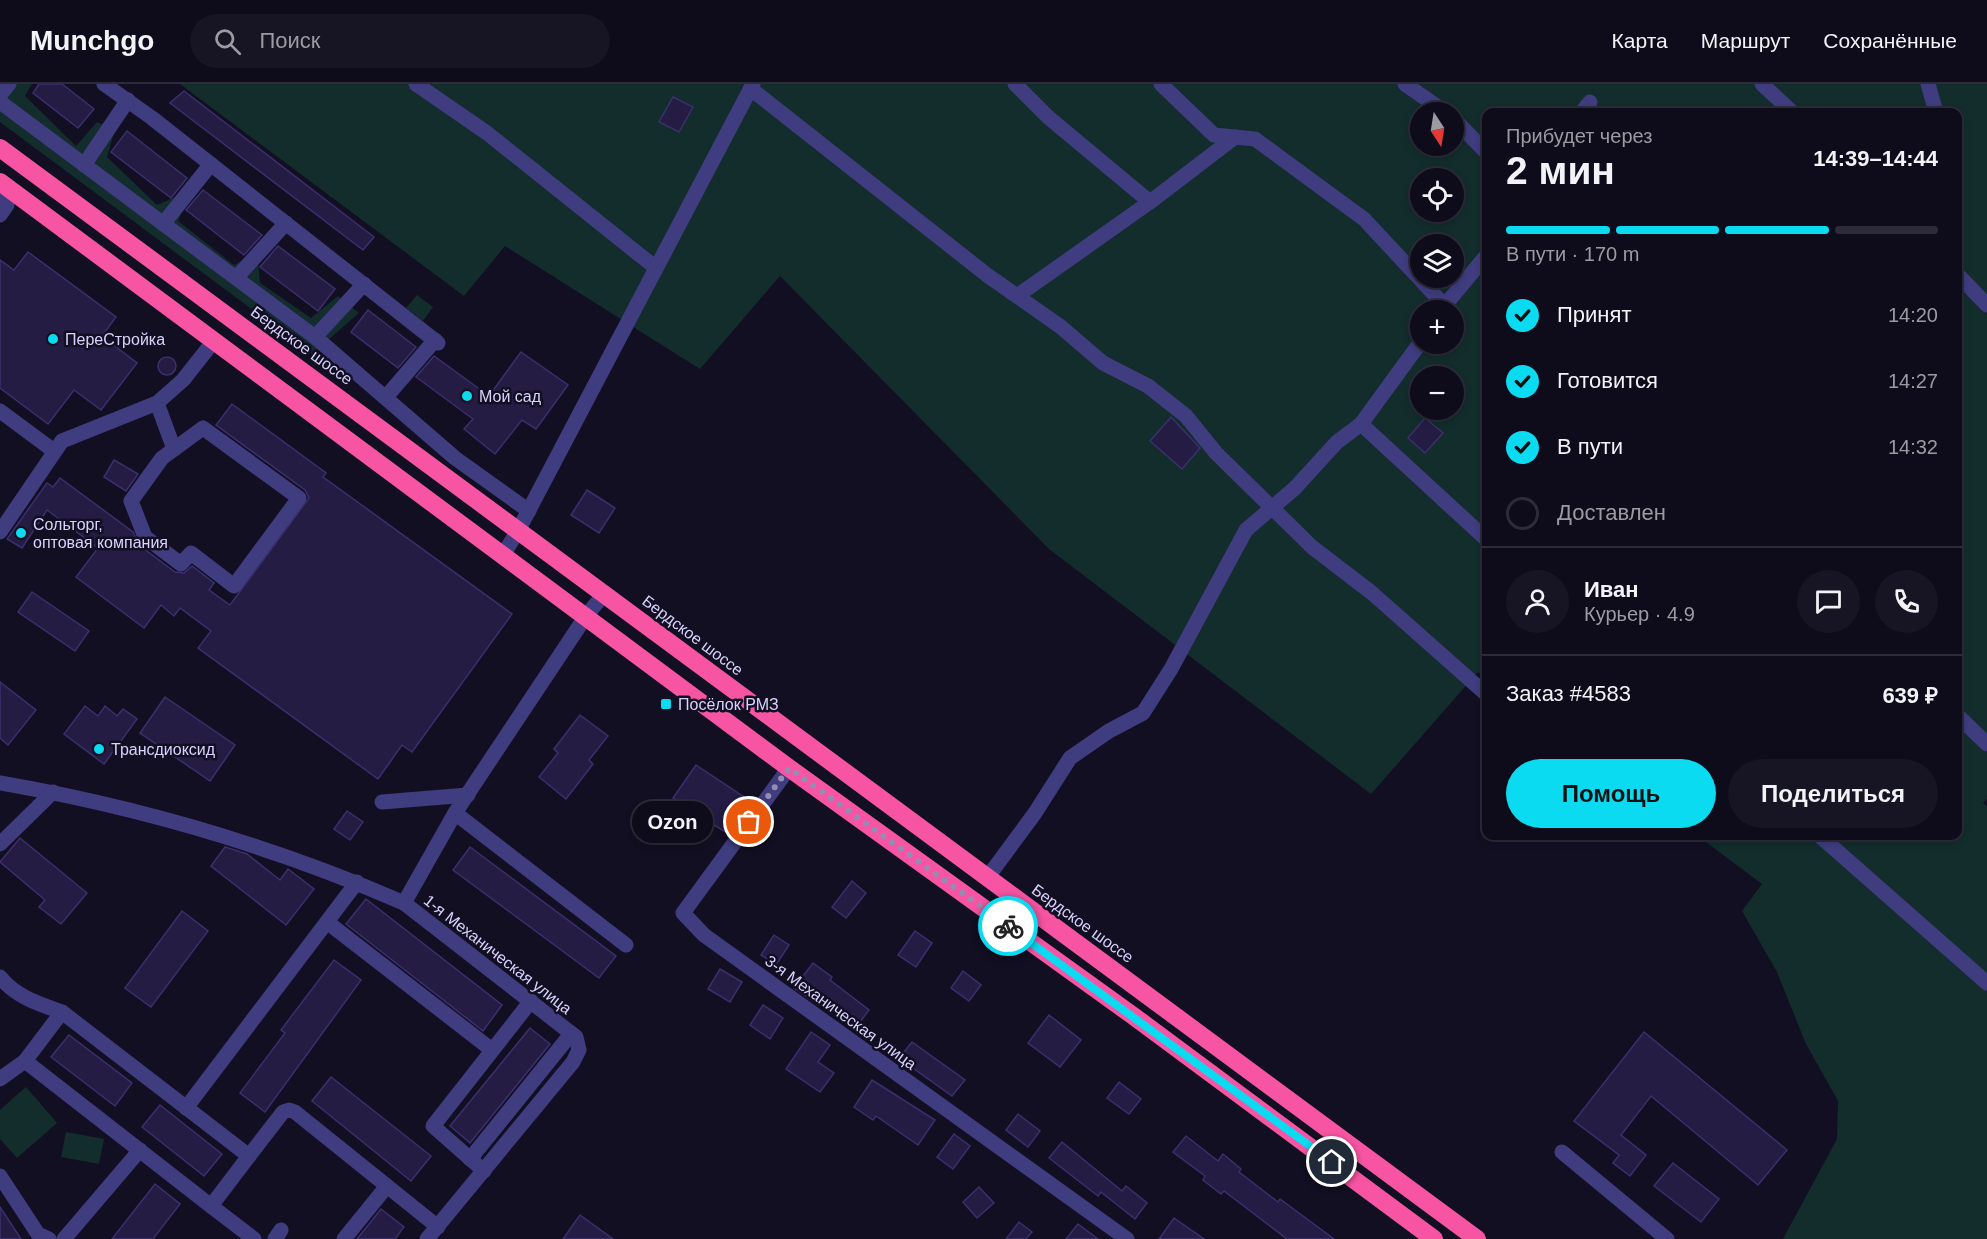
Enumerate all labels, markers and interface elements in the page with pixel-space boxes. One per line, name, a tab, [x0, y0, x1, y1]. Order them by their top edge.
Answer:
search box	[190, 14, 610, 68]
text: Munchgo	[30, 25, 154, 56]
icon: search	[211, 25, 244, 58]
text: Поиск	[259, 28, 320, 53]
text: Карта	[1612, 29, 1668, 52]
text: Маршрут	[1701, 29, 1790, 52]
text: Сохранённые	[1823, 29, 1957, 52]
north arrow	[1410, 102, 1464, 156]
map controls	[1410, 102, 1464, 420]
text: Прибудет через	[1506, 125, 1652, 147]
text: 14:39–14:44	[1813, 146, 1938, 171]
text: 2 мин	[1506, 149, 1615, 192]
button: locate	[1410, 168, 1464, 222]
button: layers	[1410, 234, 1464, 288]
text: В пути · 170 m	[1506, 243, 1639, 265]
icon: check	[1506, 299, 1539, 332]
button: +	[1410, 300, 1464, 354]
text: Принят	[1557, 302, 1631, 327]
street label: Бердское шоссе	[248, 303, 356, 388]
text: 14:20	[1888, 304, 1938, 326]
place label: ПереСтройка	[65, 331, 165, 348]
marker: ПереСтройка	[46, 332, 60, 346]
icon: check	[1506, 365, 1539, 398]
button: −	[1410, 366, 1464, 420]
text: Готовится	[1557, 368, 1658, 393]
text: 14:27	[1888, 370, 1938, 392]
place label: Мой сад	[479, 388, 542, 405]
marker: Мой сад	[460, 389, 474, 403]
icon: check	[1506, 431, 1539, 464]
text: В пути	[1557, 434, 1623, 459]
text: 14:32	[1888, 436, 1938, 458]
text: Доставлен	[1557, 500, 1666, 525]
place label: Сольторг, оптовая компания	[33, 516, 168, 551]
marker: Сольторг, оптовая компания	[14, 526, 28, 540]
button: person	[1506, 570, 1569, 633]
button: chat	[1797, 570, 1860, 633]
button: phone	[1875, 570, 1938, 633]
text: Иван	[1584, 577, 1639, 602]
street label: Бердское шоссе	[639, 592, 746, 679]
text: Курьер · 4.9	[1584, 603, 1695, 625]
text: Заказ #4583	[1506, 681, 1631, 706]
text: 639 ₽	[1882, 683, 1938, 708]
place label: Посёлок РМЗ	[678, 696, 779, 713]
marker: Посёлок РМЗ	[659, 697, 673, 711]
place label: Трансдиоксид	[111, 741, 216, 758]
marker: Трансдиоксид	[92, 742, 106, 756]
button: Помощь	[1506, 759, 1716, 828]
button: Поделиться	[1728, 759, 1938, 828]
pin	[723, 796, 774, 847]
callout: Ozon	[632, 801, 713, 843]
icon: bag	[732, 805, 765, 838]
text: Ozon	[648, 811, 698, 833]
street label: Бердское шоссе	[1029, 881, 1137, 966]
street label: 1-я Механическая улица	[421, 892, 575, 1017]
courier	[978, 896, 1038, 956]
icon: bike	[992, 910, 1025, 943]
street label: 3-я Механическая улица	[762, 952, 920, 1073]
pin	[1306, 1136, 1357, 1187]
icon: home	[1315, 1145, 1348, 1178]

